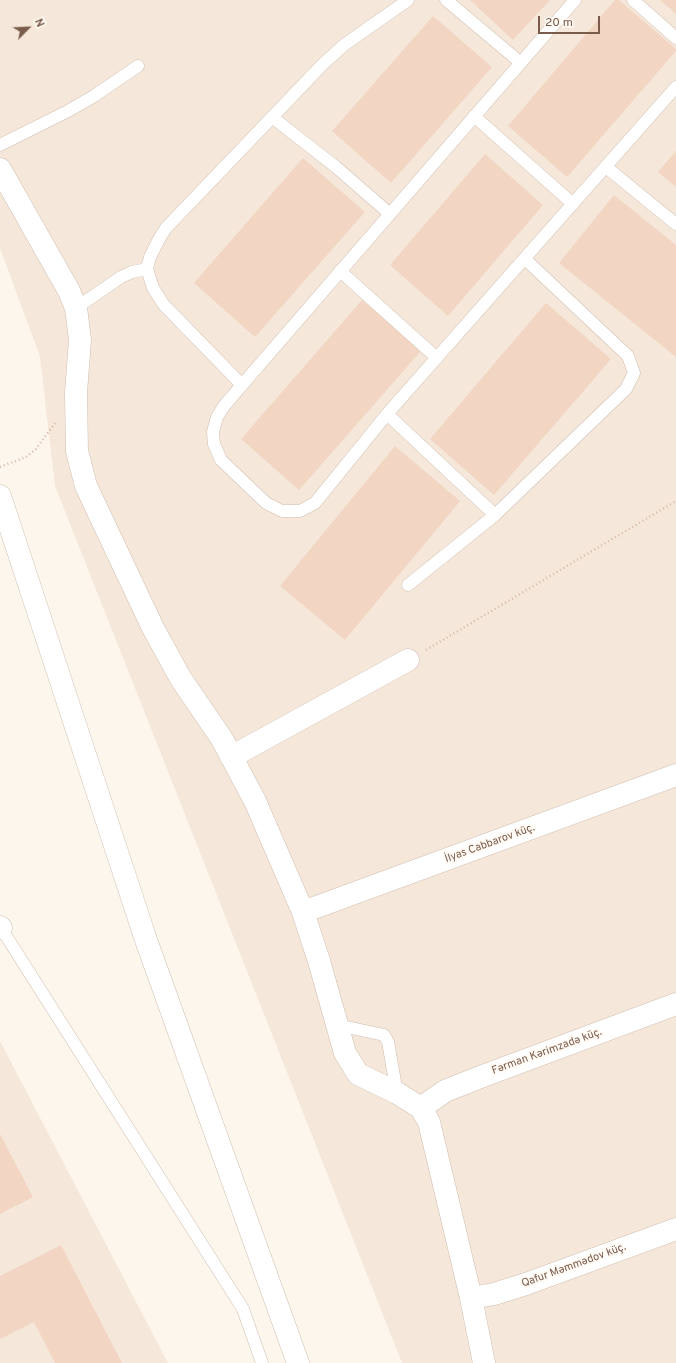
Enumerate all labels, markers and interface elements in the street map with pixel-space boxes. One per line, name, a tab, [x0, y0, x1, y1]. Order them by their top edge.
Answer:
north arrow	[8, 8, 48, 48]
scale bar	[540, 8, 602, 34]
text: 20 m	[545, 15, 573, 31]
text: N	[31, 17, 47, 30]
street label: İlyas Cabbarov küç.	[443, 822, 537, 866]
street label: Fərman Kərimzadə küç.	[490, 1026, 604, 1078]
street label: Qafur Məmmədov küç.	[520, 1241, 628, 1291]

